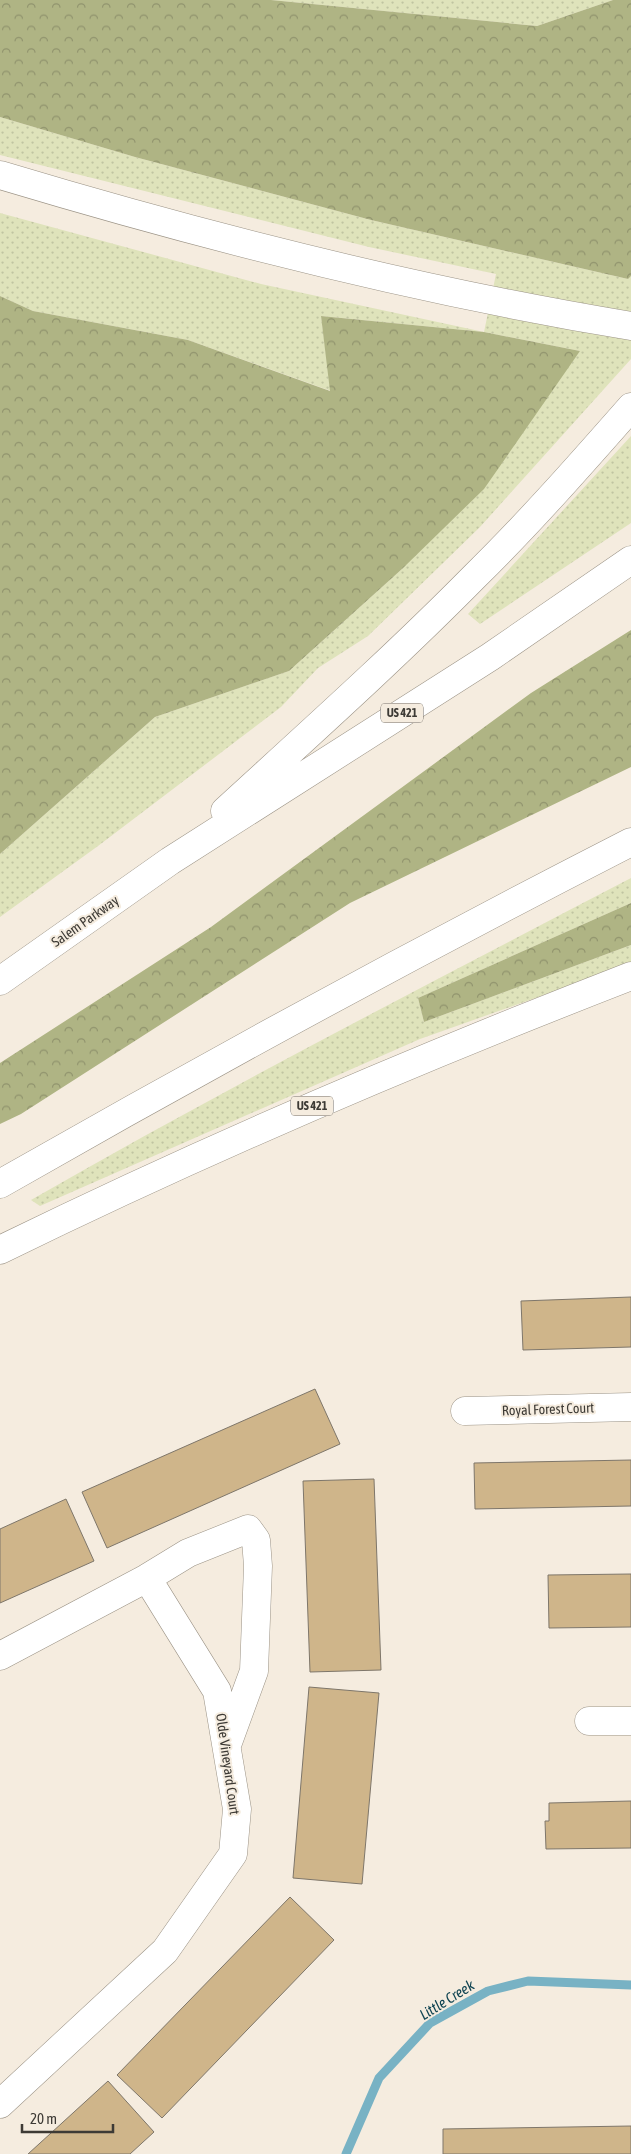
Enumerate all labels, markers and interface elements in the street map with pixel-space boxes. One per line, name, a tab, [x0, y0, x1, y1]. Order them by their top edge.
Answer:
road number: US 421	[381, 704, 423, 722]
street label: Salem Parkway	[48, 892, 122, 950]
road number: US 421	[291, 1096, 333, 1116]
street label: Royal Forest Court	[502, 1399, 594, 1419]
street label: Olde Vineyard Court	[213, 1712, 243, 1816]
water label: Little Creek	[416, 1976, 478, 2023]
scale bar	[22, 2102, 114, 2134]
text: 20 m	[30, 2110, 57, 2127]

